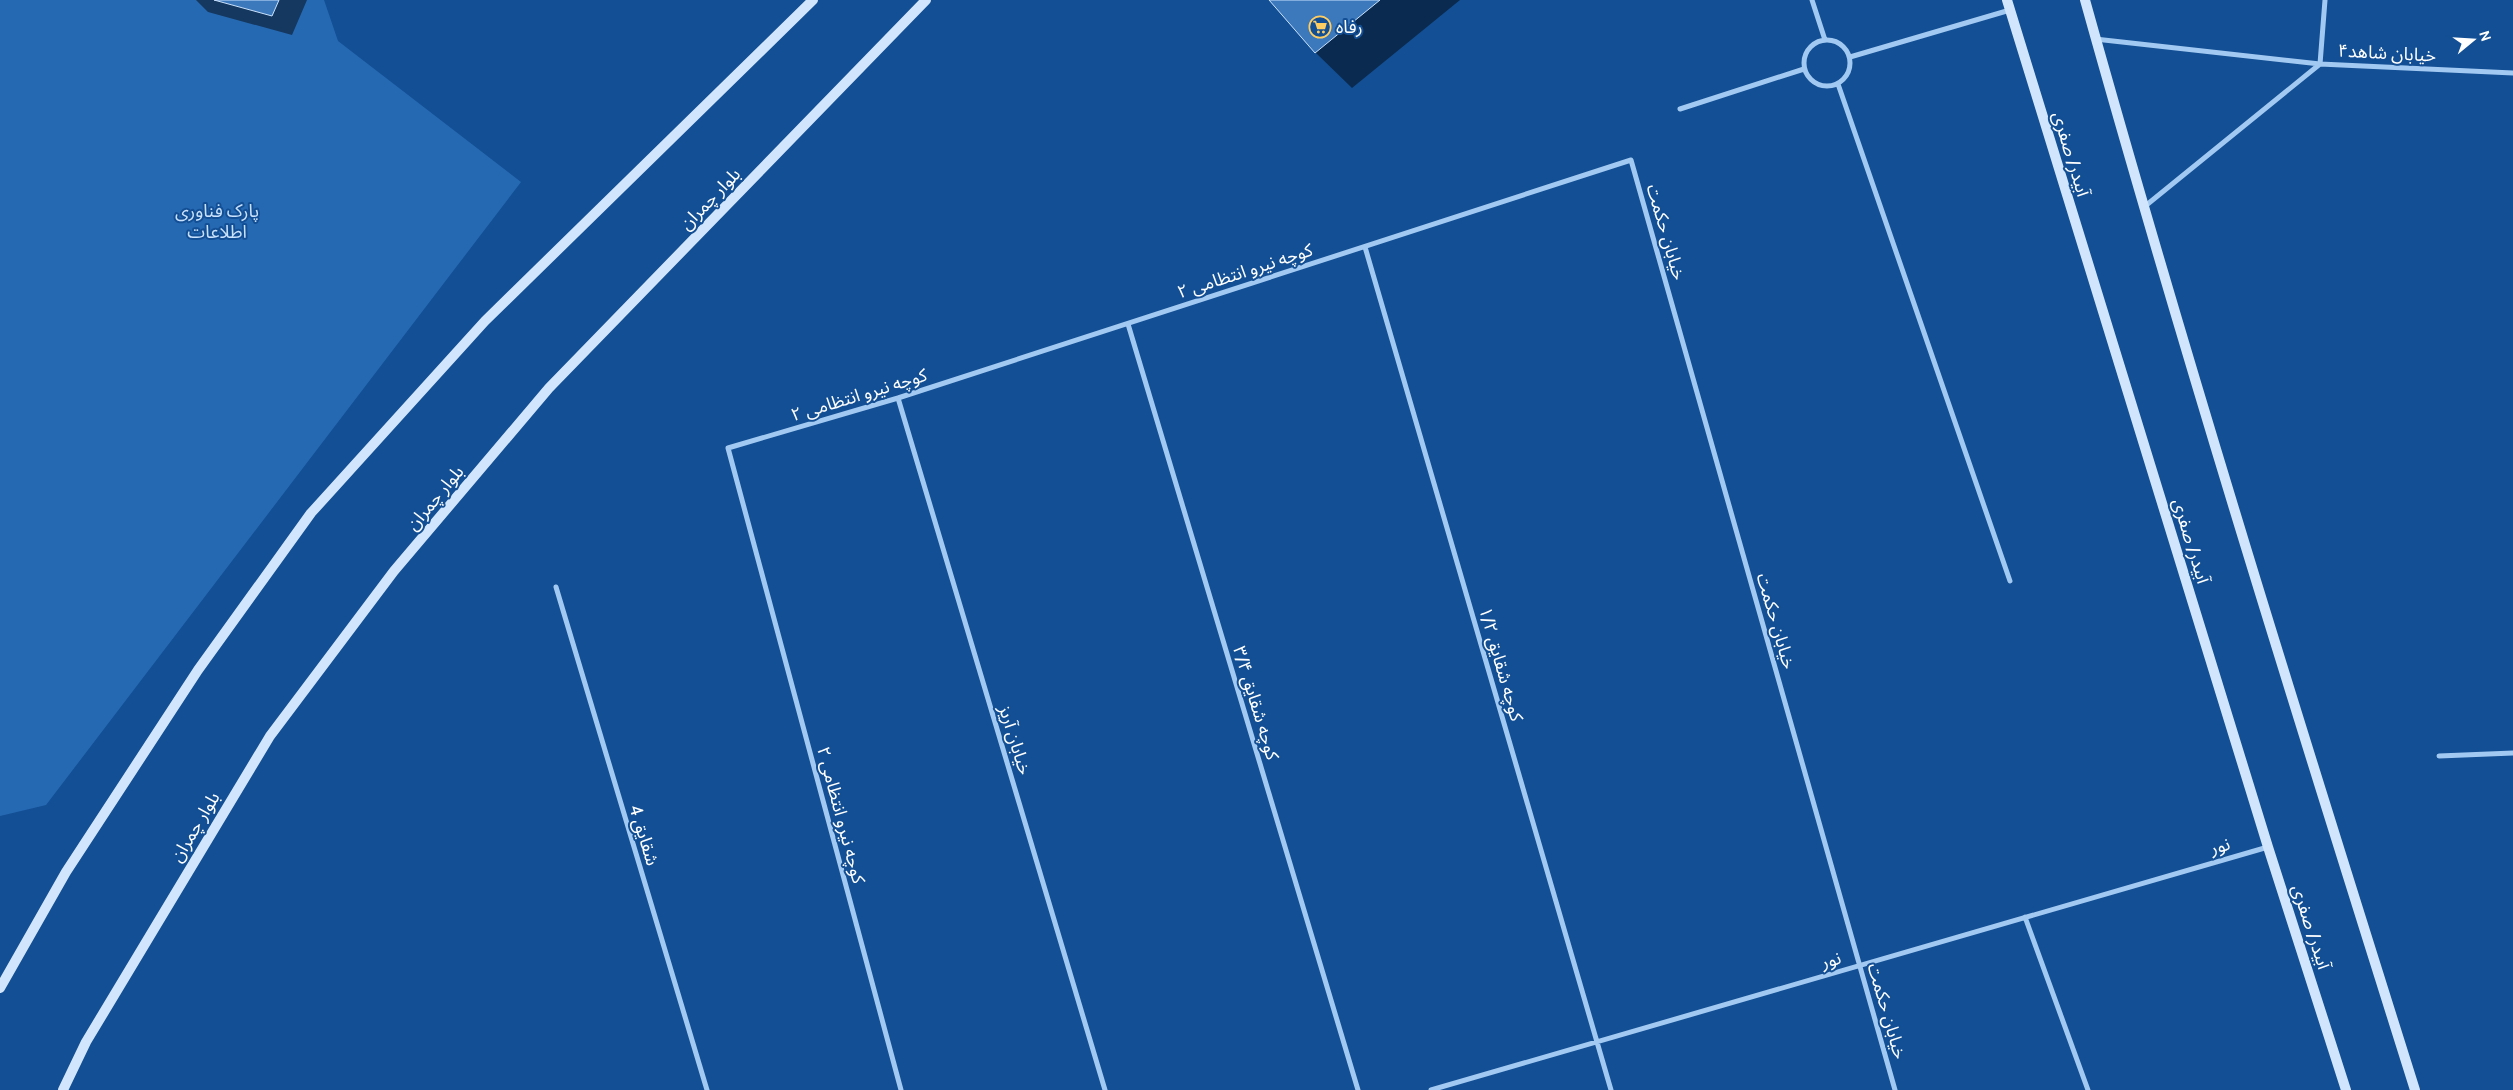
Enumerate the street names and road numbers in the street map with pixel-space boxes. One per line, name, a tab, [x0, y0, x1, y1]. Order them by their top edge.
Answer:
street label: خیابان شاهد۴	[2337, 39, 2437, 67]
street label: آبیدر/ صفری	[2048, 109, 2095, 200]
street label: بلوار چمران	[675, 163, 745, 235]
street label: خیابان حکمت	[1642, 181, 1690, 283]
street label: کوچه نیرو انتظامی ۲	[1175, 239, 1316, 303]
street label: کوچه نیرو انتظامی ۲	[788, 364, 930, 426]
street label: بلوار چمران	[402, 461, 469, 535]
street label: آبیدر/ صفری	[2168, 496, 2215, 587]
street label: خیابان حکمت	[1752, 570, 1800, 672]
street label: کوچه شقایق ۱/۲	[1474, 604, 1528, 724]
street label: کوچه شقایق ۳/۴	[1228, 643, 1284, 763]
street label: خیابان آریز	[994, 701, 1036, 778]
street label: کوچه نیرو انتظامی ۲	[812, 744, 870, 887]
street label: بلوار چمران	[165, 788, 225, 866]
street label: شقایق 4	[624, 802, 664, 868]
street label: نور	[2206, 833, 2233, 860]
street label: آبیدر/ صفری	[2287, 882, 2335, 973]
street label: نور	[1817, 947, 1844, 974]
street label: خیابان حکمت	[1863, 960, 1911, 1062]

